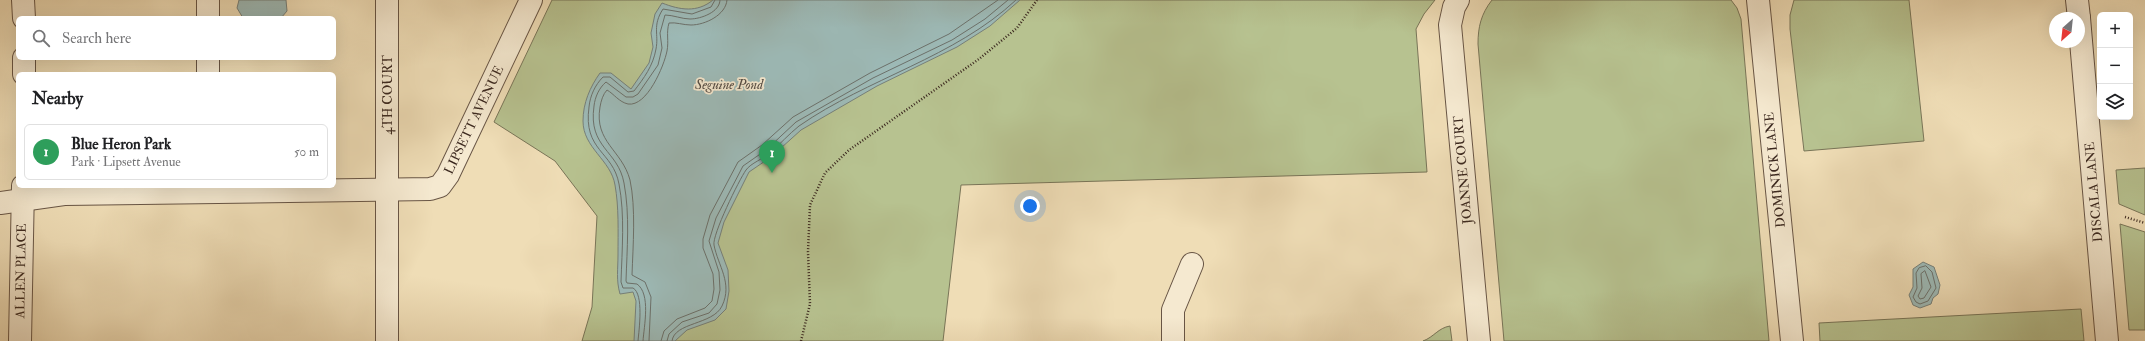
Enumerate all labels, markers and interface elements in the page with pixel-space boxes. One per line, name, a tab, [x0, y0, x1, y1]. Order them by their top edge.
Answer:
north arrow	[2049, 12, 2085, 48]
map controls	[2097, 12, 2133, 120]
button: +	[2097, 12, 2133, 48]
search box	[16, 16, 336, 60]
icon: search	[30, 27, 52, 49]
text: Search here	[62, 29, 131, 48]
button: −	[2097, 48, 2133, 84]
street label: 4TH COURT	[380, 55, 396, 135]
street label: LIPSETT AVENUE	[441, 63, 507, 177]
water label: Seguine Pond	[694, 76, 764, 93]
button: layers	[2097, 84, 2133, 120]
text: Nearby	[32, 88, 83, 109]
street label: DOMINICK LANE	[1761, 112, 1789, 228]
street label: JOANNE COURT	[1450, 115, 1476, 226]
text: Blue Heron Park	[71, 135, 171, 154]
pin: 1	[759, 140, 785, 173]
street label: DISCALA LANE	[2082, 141, 2106, 243]
text: 1	[44, 144, 48, 160]
text: 50 m	[294, 144, 319, 160]
text: Park · Lipsett Avenue	[71, 154, 181, 170]
your location	[1020, 196, 1040, 216]
street label: ALLEN PLACE	[12, 223, 30, 320]

